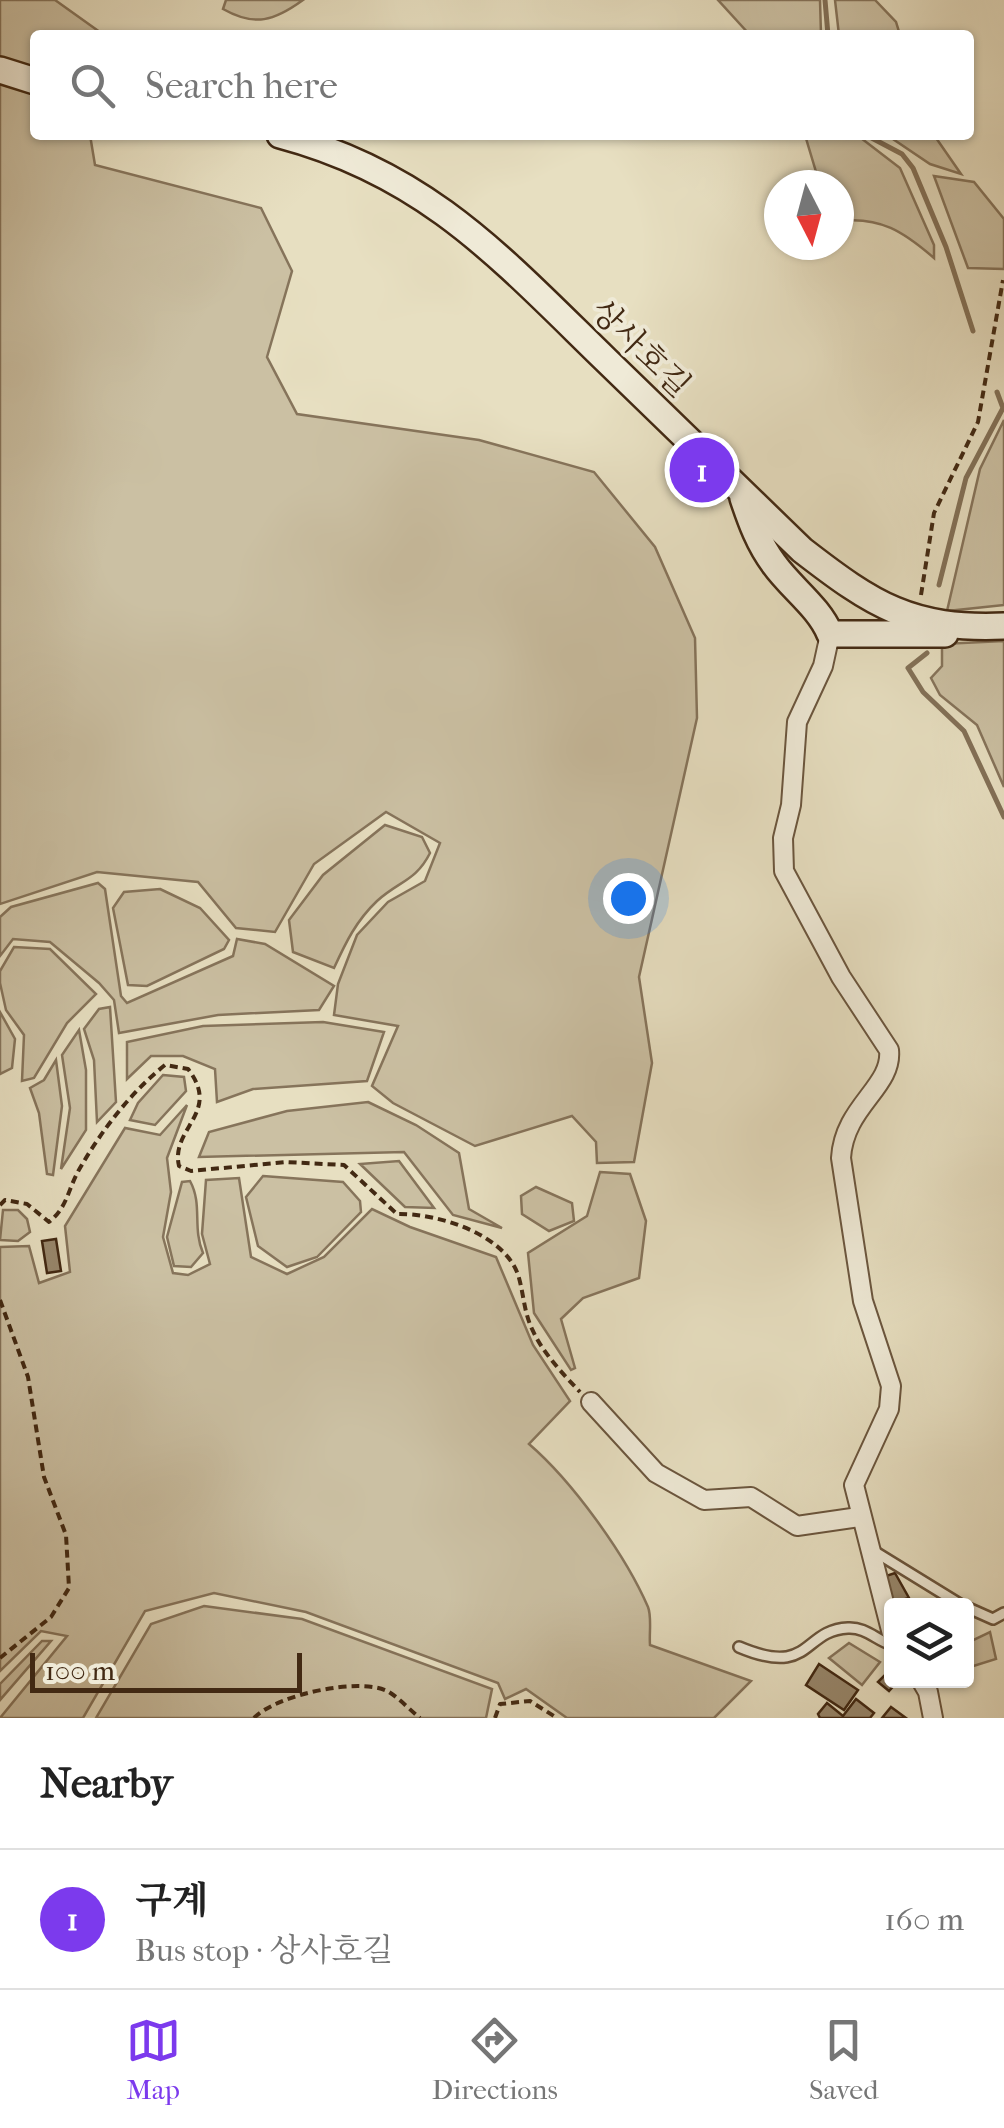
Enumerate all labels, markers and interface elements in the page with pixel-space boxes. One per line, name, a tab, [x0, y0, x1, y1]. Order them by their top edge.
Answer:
search box	[30, 30, 974, 140]
icon: search	[65, 58, 120, 113]
text: Search here	[145, 63, 338, 108]
north arrow	[764, 170, 854, 260]
street label: 상사호길	[583, 292, 698, 405]
pin: 1	[670, 432, 734, 508]
your location	[603, 873, 654, 924]
map controls	[884, 1598, 974, 1688]
button: layers	[884, 1598, 974, 1688]
scale bar	[30, 1648, 302, 1692]
text: 100 m	[45, 1654, 115, 1687]
text: Nearby	[40, 1759, 172, 1808]
text: 구계	[135, 1878, 208, 1923]
text: 1	[67, 1901, 78, 1938]
text: 160 m	[884, 1901, 964, 1938]
text: Bus stop · 상사호길	[135, 1932, 393, 1969]
tab: Map	[126, 2013, 181, 2106]
tab: Directions	[432, 2013, 558, 2106]
tab: Saved	[809, 2013, 878, 2106]

